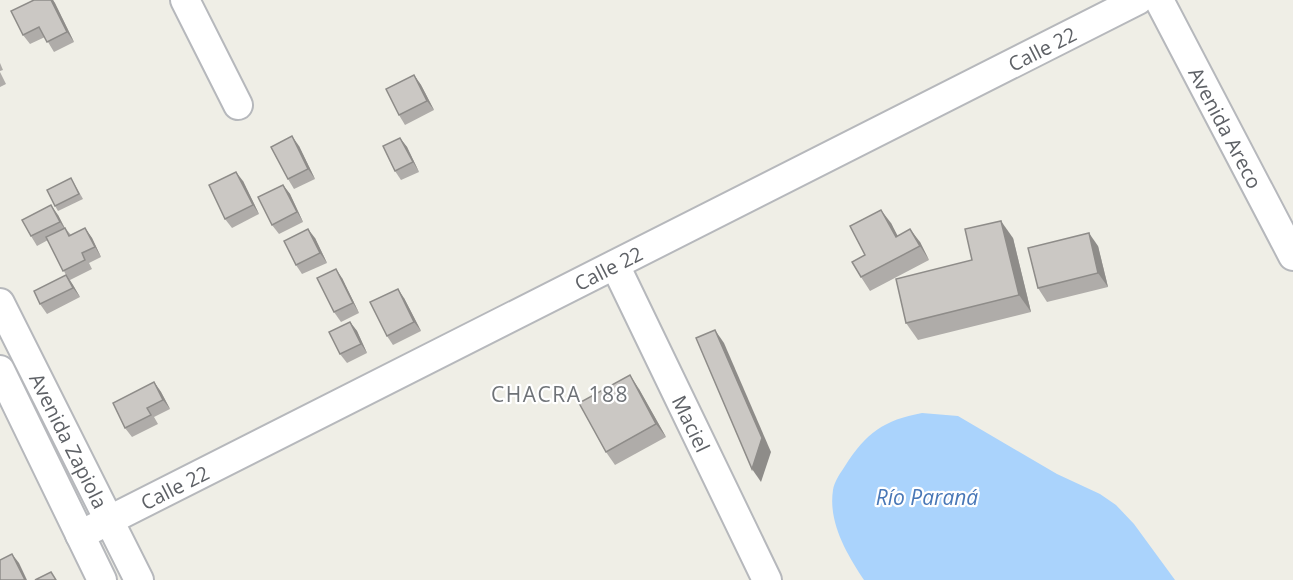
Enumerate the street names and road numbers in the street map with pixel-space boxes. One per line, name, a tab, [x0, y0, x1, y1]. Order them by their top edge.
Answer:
street label: Calle 22	[1003, 20, 1081, 77]
street label: Avenida Areco	[1183, 62, 1269, 193]
street label: Calle 22	[570, 239, 647, 296]
street label: Avenida Zapiola	[24, 368, 114, 513]
street label: Maciel	[666, 391, 717, 456]
street label: Calle 22	[136, 459, 213, 516]

